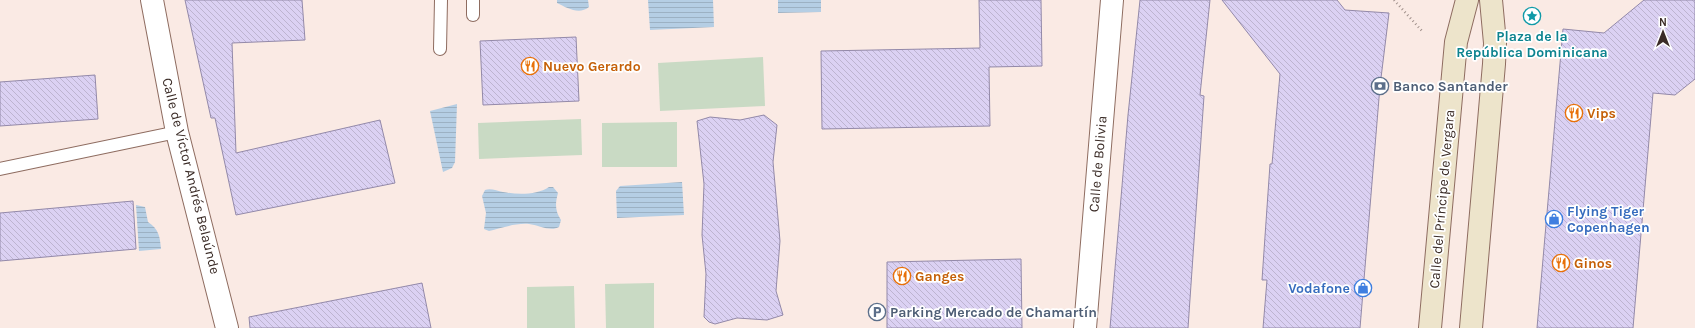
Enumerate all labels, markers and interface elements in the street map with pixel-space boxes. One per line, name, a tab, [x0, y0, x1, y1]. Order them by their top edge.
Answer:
place icon: Plaza de la República Dominicana	[1522, 6, 1542, 26]
north arrow	[1643, 12, 1683, 52]
text: N	[1659, 16, 1667, 29]
place label: Plaza de la República Dominicana	[1456, 28, 1608, 61]
restaurant icon: Nuevo Gerardo	[520, 56, 540, 76]
place label: Nuevo Gerardo	[543, 58, 641, 75]
street label: Calle de Víctor Andrés Belaúnde	[158, 76, 224, 276]
bank icon: Banco Santander	[1370, 76, 1390, 96]
place label: Banco Santander	[1393, 78, 1508, 95]
restaurant icon: Vips	[1564, 103, 1584, 123]
place label: Vips	[1587, 105, 1616, 122]
street label: Calle del Príncipe de Vergara	[1426, 109, 1458, 289]
street label: Calle de Bolivia	[1085, 115, 1111, 213]
place label: Flying Tiger Copenhagen	[1567, 203, 1650, 236]
shop icon: Flying Tiger Copenhagen	[1544, 209, 1564, 229]
restaurant icon: Ginos	[1551, 253, 1571, 273]
place label: Ginos	[1574, 255, 1612, 272]
restaurant icon: Ganges	[892, 266, 912, 286]
place label: Ganges	[915, 268, 964, 285]
shop icon: Vodafone	[1353, 278, 1373, 298]
place label: Vodafone	[1288, 280, 1350, 297]
parking icon: Parking Mercado de Chamartín	[867, 302, 887, 322]
place label: Parking Mercado de Chamartín	[890, 304, 1097, 321]

